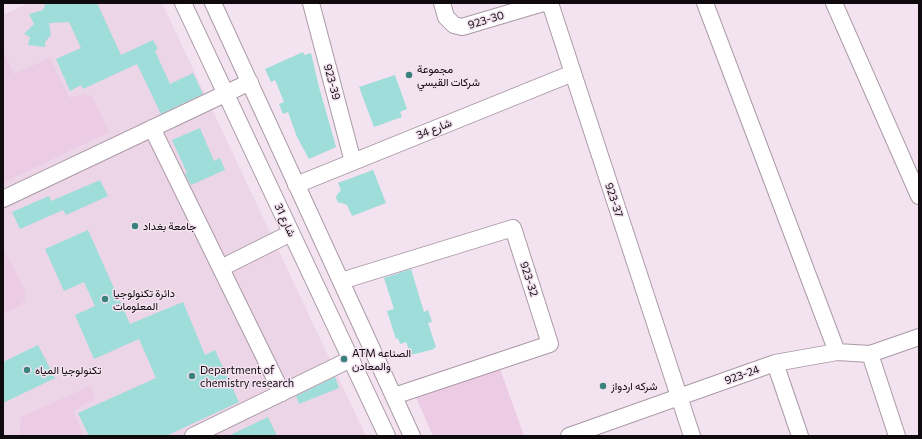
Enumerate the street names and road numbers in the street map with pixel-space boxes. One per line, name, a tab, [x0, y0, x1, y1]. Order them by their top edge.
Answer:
street label: 923-30	[466, 8, 506, 32]
street label: 923-39	[321, 63, 343, 101]
street label: شارع 34	[414, 116, 454, 142]
street label: 923-37	[602, 181, 626, 219]
street label: شارع 31	[272, 201, 298, 239]
street label: 923-32	[517, 260, 541, 298]
street label: 923-24	[723, 363, 761, 387]

